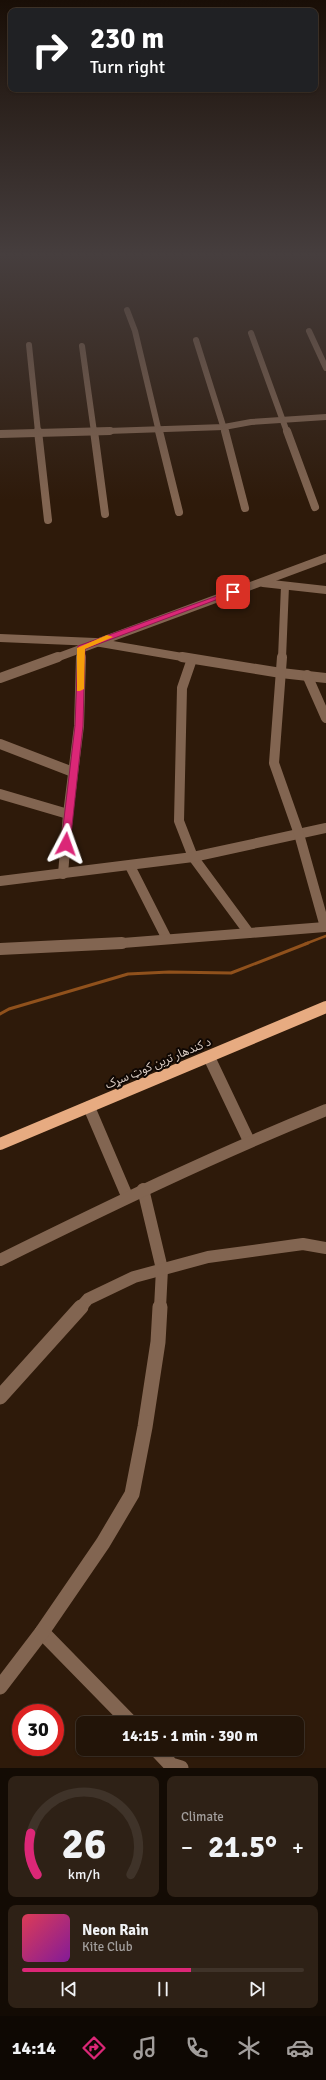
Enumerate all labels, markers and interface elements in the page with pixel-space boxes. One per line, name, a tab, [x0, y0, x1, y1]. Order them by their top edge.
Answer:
text: 230 m	[90, 22, 164, 56]
icon: right	[24, 24, 76, 76]
text: Turn right	[90, 56, 165, 78]
pin	[216, 575, 250, 609]
icon: arrive	[222, 581, 244, 603]
position arrow	[45, 823, 87, 865]
street label: د کندهار ترين کوټ سړک	[103, 1034, 214, 1093]
speed limit sign: 30	[12, 1704, 64, 1756]
text: 14:15 · 1 min · 390 m	[122, 1727, 258, 1745]
text: Climate	[181, 1809, 224, 1825]
text: 26	[61, 1818, 106, 1869]
text: 21.5°	[208, 1829, 277, 1866]
text: −	[181, 1834, 193, 1861]
text: +	[292, 1834, 304, 1861]
text: km/h	[67, 1865, 100, 1882]
text: Neon Rain	[82, 1921, 149, 1939]
text: Kite Club	[82, 1939, 133, 1955]
icon: previous	[58, 1978, 80, 2000]
icon: pause	[152, 1978, 174, 2000]
icon: next	[246, 1978, 268, 2000]
icon: directions	[80, 2034, 108, 2062]
icon: music	[131, 2034, 159, 2062]
icon: phone	[183, 2034, 211, 2062]
icon: climate	[235, 2034, 263, 2062]
icon: car	[286, 2034, 314, 2062]
text: 14:14	[12, 2037, 56, 2059]

